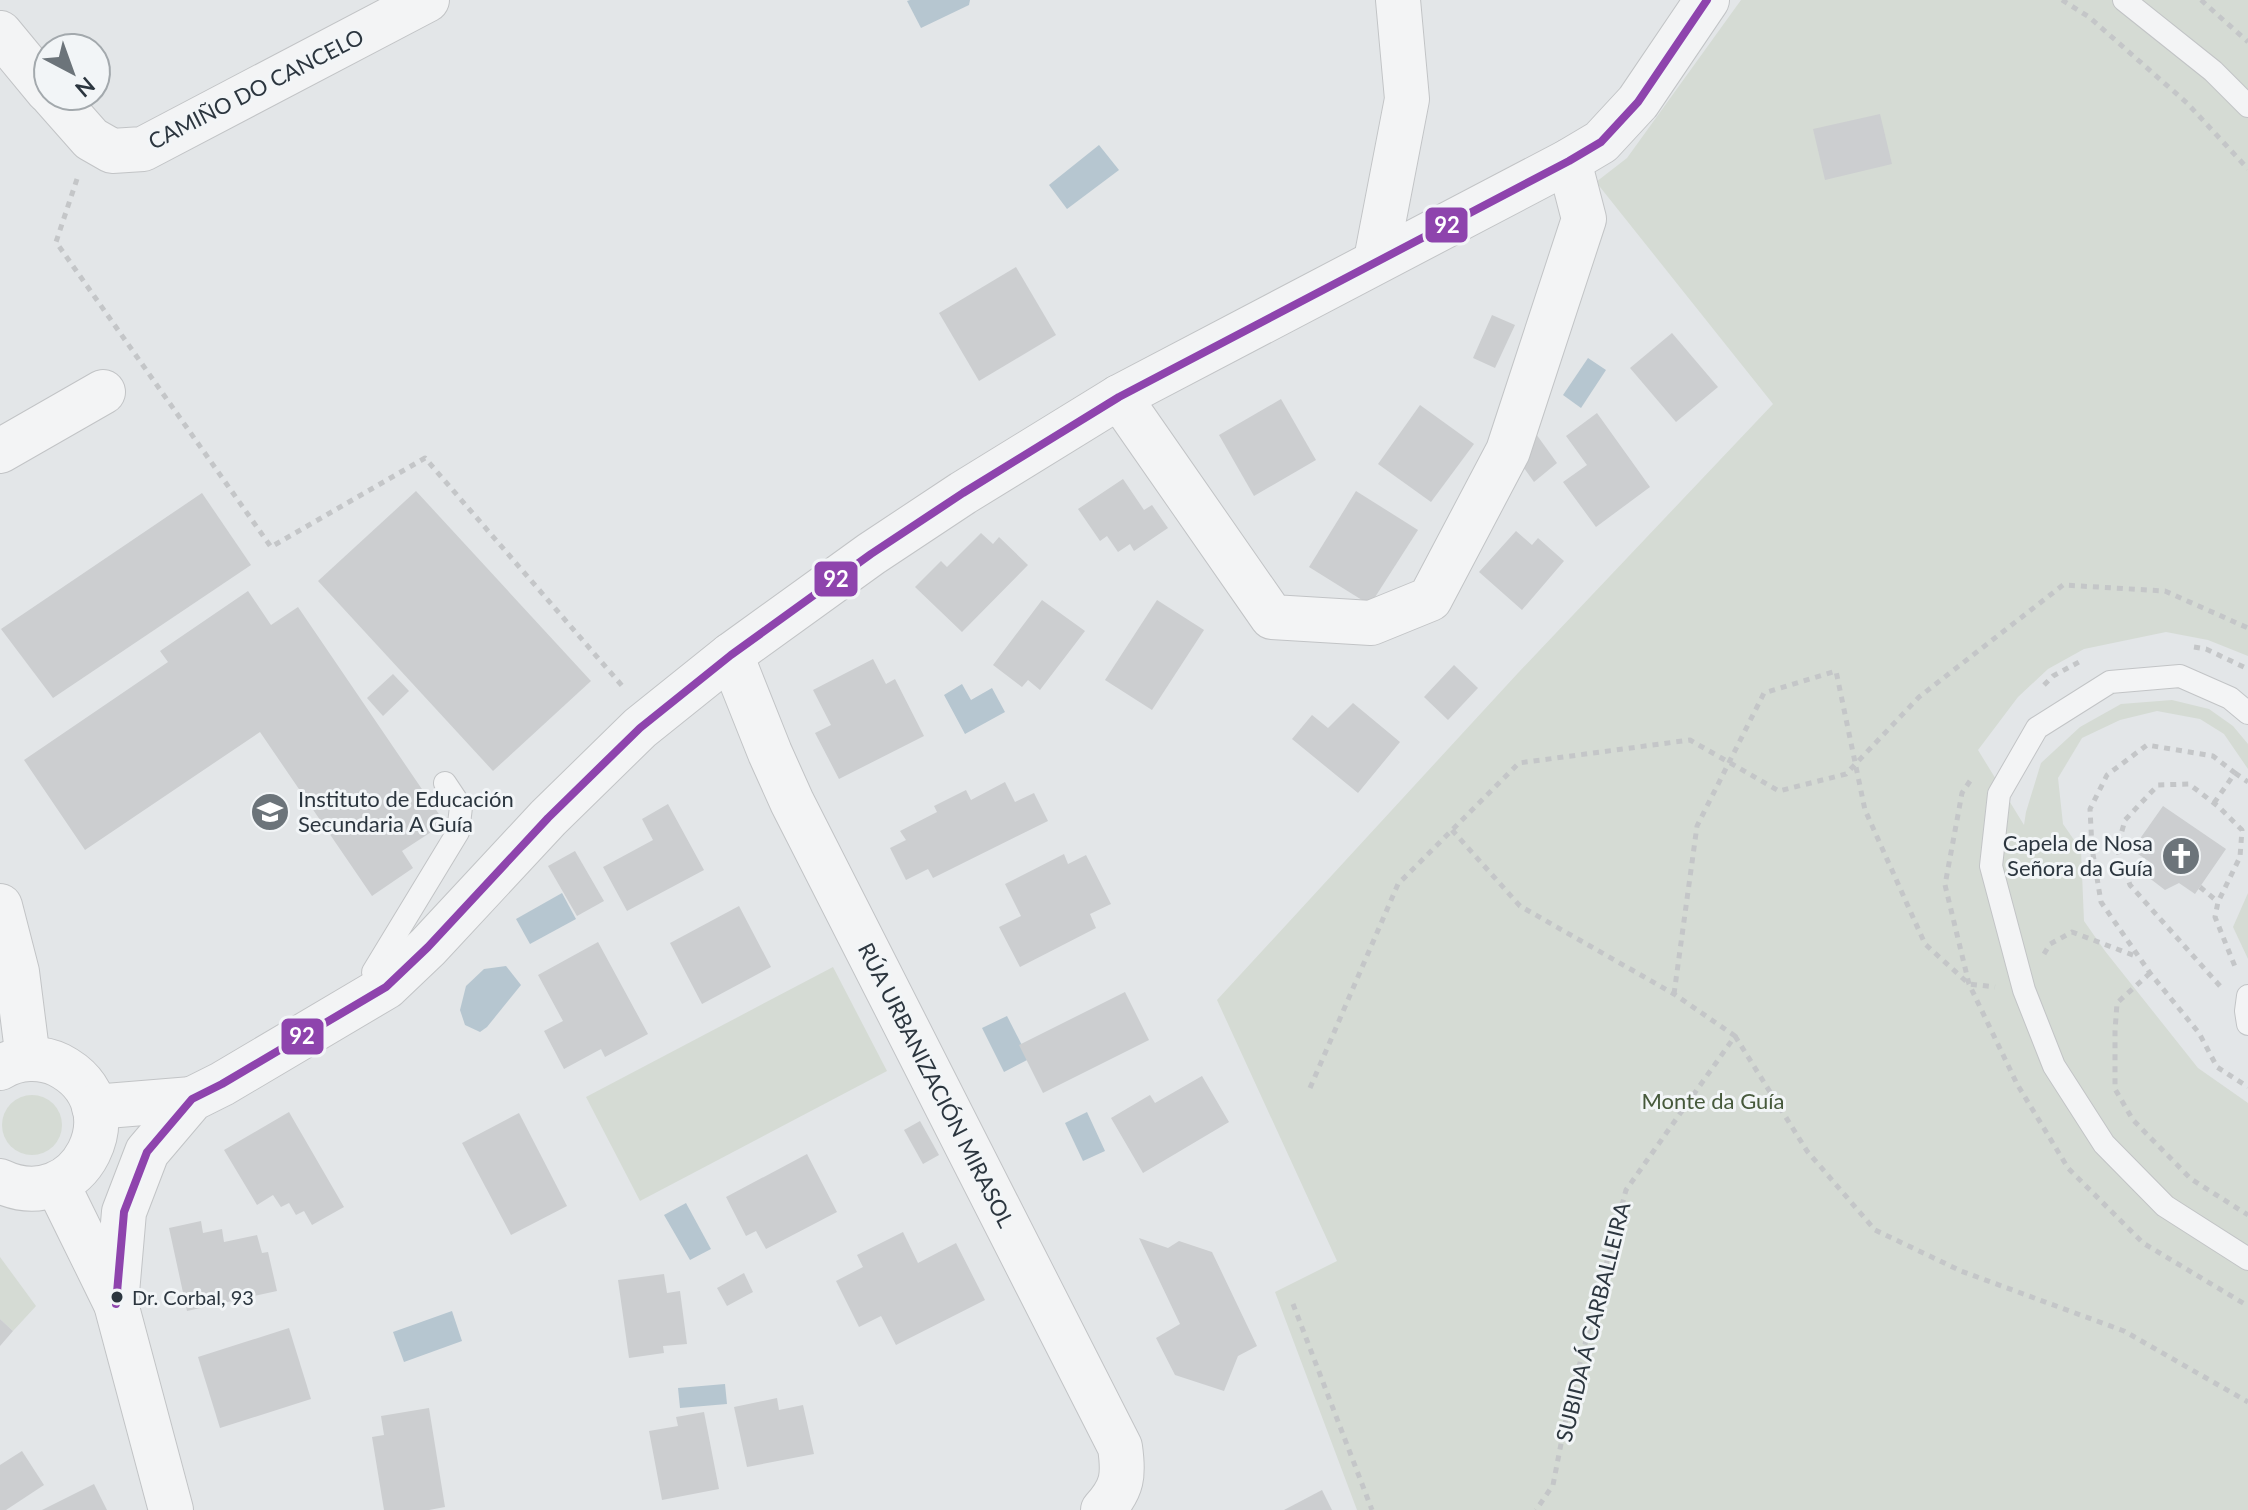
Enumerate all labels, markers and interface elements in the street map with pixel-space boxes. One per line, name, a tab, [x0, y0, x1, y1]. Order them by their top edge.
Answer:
street label: CAMIÑO DO CANCELO	[144, 22, 368, 155]
north arrow	[32, 32, 112, 112]
text: N	[70, 72, 101, 103]
line badge: 92	[1424, 206, 1469, 244]
text: 92	[1434, 211, 1460, 238]
line badge: 92	[813, 560, 859, 598]
text: 92	[823, 565, 849, 592]
place label: Instituto de Educación Secundaria A Guía	[298, 785, 514, 837]
school or university icon: Instituto de Educación Secundaria A Guía	[249, 791, 291, 833]
place label: Capela de Nosa Señora da Guía	[2003, 829, 2153, 881]
church icon: Capela de Nosa Señora da Guía	[2160, 835, 2202, 877]
street label: RÚA URBANIZACIÓN MIRASOL	[853, 938, 1020, 1232]
line badge: 92	[280, 1017, 325, 1056]
text: 92	[289, 1022, 315, 1049]
park label: Monte da Guía	[1641, 1087, 1785, 1114]
street label: SUBIDA Á CARBALLEIRA	[1550, 1199, 1635, 1445]
place label: Dr. Corbal, 93	[132, 1285, 254, 1309]
marker: Dr. Corbal, 93	[109, 1289, 125, 1305]

